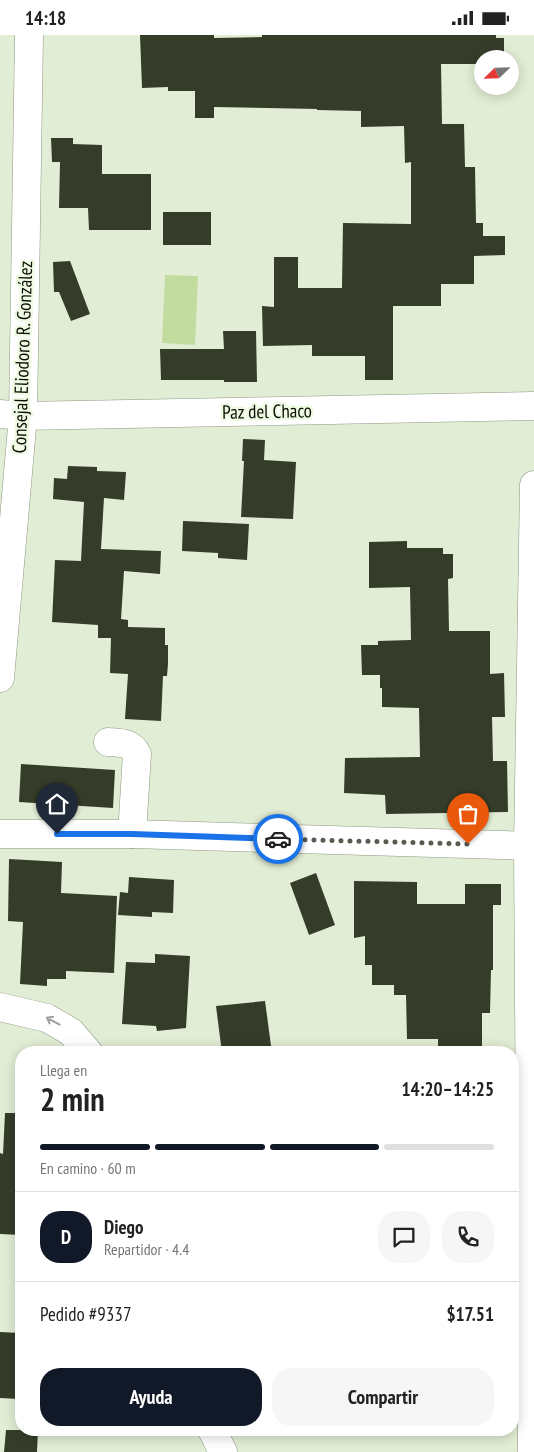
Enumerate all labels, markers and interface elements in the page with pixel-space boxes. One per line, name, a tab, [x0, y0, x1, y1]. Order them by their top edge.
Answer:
text: 14:18	[25, 6, 66, 30]
north arrow	[474, 50, 519, 95]
map controls	[474, 50, 519, 95]
street label: Consejal Eliodoro R. González	[7, 260, 37, 454]
street label: Paz del Chaco	[222, 398, 312, 424]
pin	[36, 783, 78, 834]
icon: home	[43, 790, 71, 818]
pin	[447, 793, 489, 844]
icon: bag	[454, 800, 482, 828]
courier	[253, 814, 303, 864]
icon: car	[264, 825, 292, 853]
one-way arrow	[46, 1016, 61, 1025]
text: Llega en	[40, 1060, 87, 1080]
text: 14:20–14:25	[401, 1077, 494, 1101]
text: 2 min	[40, 1078, 105, 1120]
text: En camino · 60 m	[40, 1158, 136, 1178]
button: chat	[378, 1211, 430, 1263]
button: phone	[442, 1211, 494, 1263]
text: Diego	[104, 1215, 143, 1239]
text: D	[61, 1225, 71, 1249]
text: Repartidor · 4.4	[104, 1239, 189, 1259]
text: Pedido #9337	[40, 1302, 131, 1326]
text: $17.51	[446, 1302, 494, 1326]
button: Ayuda	[40, 1368, 262, 1426]
button: Compartir	[272, 1368, 494, 1426]

